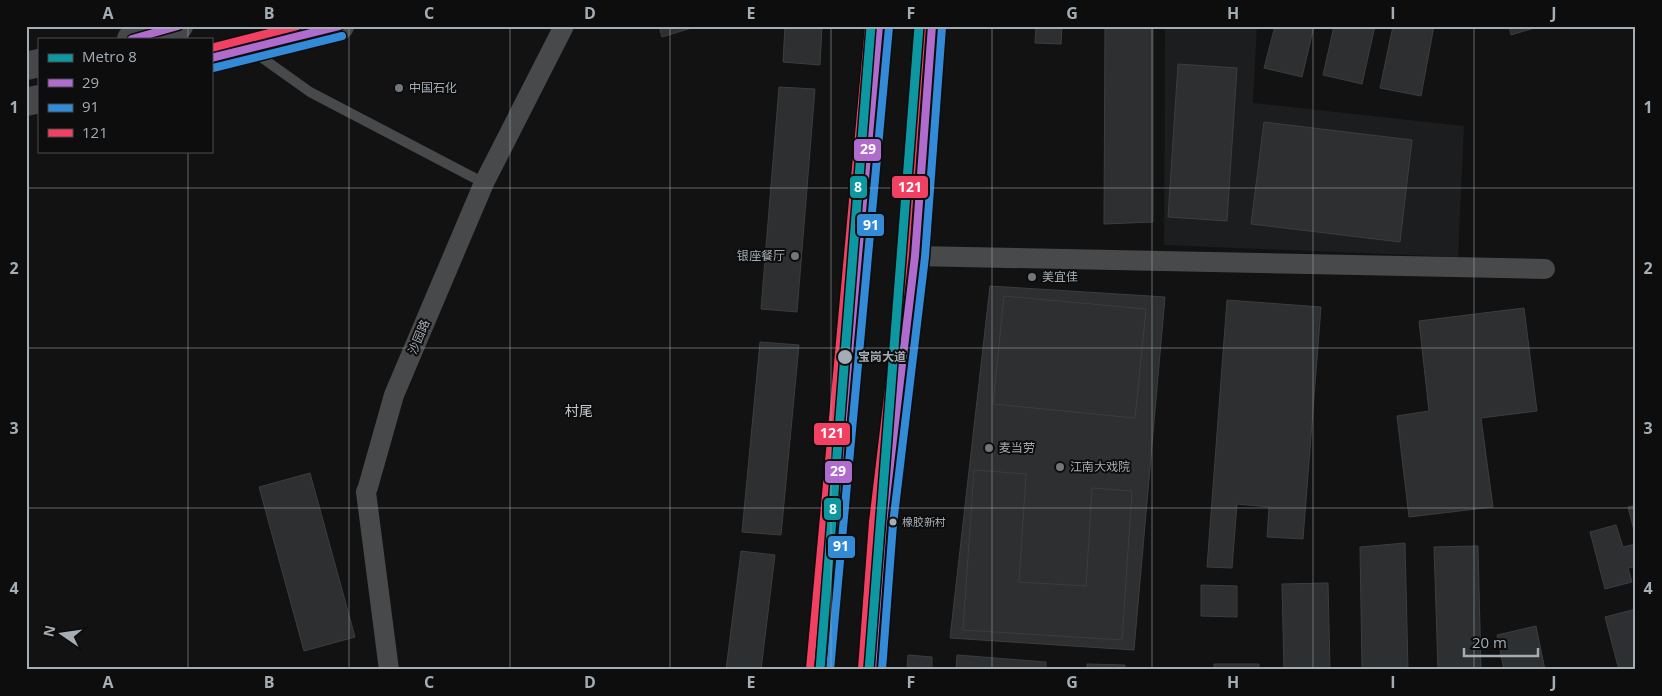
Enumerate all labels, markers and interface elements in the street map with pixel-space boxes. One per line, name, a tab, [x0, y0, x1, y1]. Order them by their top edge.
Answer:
text: A	[102, 2, 114, 24]
text: B	[264, 2, 274, 24]
text: C	[424, 2, 434, 24]
text: D	[584, 2, 596, 24]
text: E	[747, 2, 756, 24]
text: F	[907, 2, 915, 24]
text: G	[1066, 2, 1078, 24]
text: H	[1227, 2, 1239, 24]
text: I	[1390, 2, 1396, 24]
text: J	[1549, 2, 1557, 24]
legend	[38, 38, 212, 152]
text: Metro 8	[82, 46, 137, 66]
text: 29	[82, 72, 99, 92]
place label: 中国石化	[409, 79, 457, 96]
marker: 中国石化	[393, 82, 405, 94]
text: 1	[9, 96, 19, 118]
text: 91	[82, 96, 99, 116]
text: 1	[1643, 96, 1653, 118]
text: 121	[82, 122, 108, 142]
line badge: 29	[853, 138, 882, 162]
text: 29	[860, 139, 876, 158]
line badge: 8	[849, 175, 868, 199]
line badge: 121	[891, 175, 929, 199]
text: 8	[854, 177, 862, 196]
text: 121	[898, 177, 922, 196]
line badge: 91	[856, 213, 885, 237]
text: 91	[863, 215, 879, 234]
place label: 银座餐厅	[737, 247, 785, 264]
marker: 银座餐厅	[789, 250, 801, 262]
text: 2	[9, 257, 19, 279]
text: 2	[1643, 257, 1653, 279]
place label: 美宜佳	[1042, 268, 1078, 285]
marker: 美宜佳	[1026, 271, 1038, 283]
street label: 沙园路	[404, 317, 433, 357]
marker: 宝岗大道	[836, 348, 854, 366]
place label: 宝岗大道	[858, 348, 906, 365]
district label: 村尾	[565, 401, 593, 420]
text: 3	[9, 417, 19, 439]
text: 3	[1643, 417, 1653, 439]
line badge: 121	[813, 422, 851, 446]
text: 121	[820, 423, 844, 442]
place label: 麦当劳	[999, 439, 1035, 456]
marker: 麦当劳	[983, 442, 995, 454]
place label: 江南大戏院	[1070, 458, 1130, 475]
line badge: 29	[824, 460, 853, 484]
text: 29	[830, 461, 846, 480]
marker: 江南大戏院	[1054, 461, 1066, 473]
line badge: 8	[823, 497, 842, 521]
text: 8	[829, 499, 837, 518]
place label: 橡胶新村	[902, 514, 946, 529]
marker: 橡胶新村	[888, 517, 898, 527]
line badge: 91	[827, 535, 856, 559]
text: 91	[833, 536, 849, 555]
text: 4	[9, 577, 19, 599]
text: 4	[1643, 577, 1653, 599]
north arrow	[38, 608, 88, 658]
text: N	[38, 623, 59, 639]
scale bar	[1464, 626, 1538, 658]
text: 20 m	[1472, 632, 1507, 652]
text: A	[102, 671, 114, 693]
text: B	[264, 671, 274, 693]
text: C	[424, 671, 434, 693]
text: D	[584, 671, 596, 693]
text: E	[747, 671, 756, 693]
text: F	[907, 671, 915, 693]
text: G	[1066, 671, 1078, 693]
text: H	[1227, 671, 1239, 693]
text: I	[1390, 671, 1396, 693]
text: J	[1549, 671, 1557, 693]

